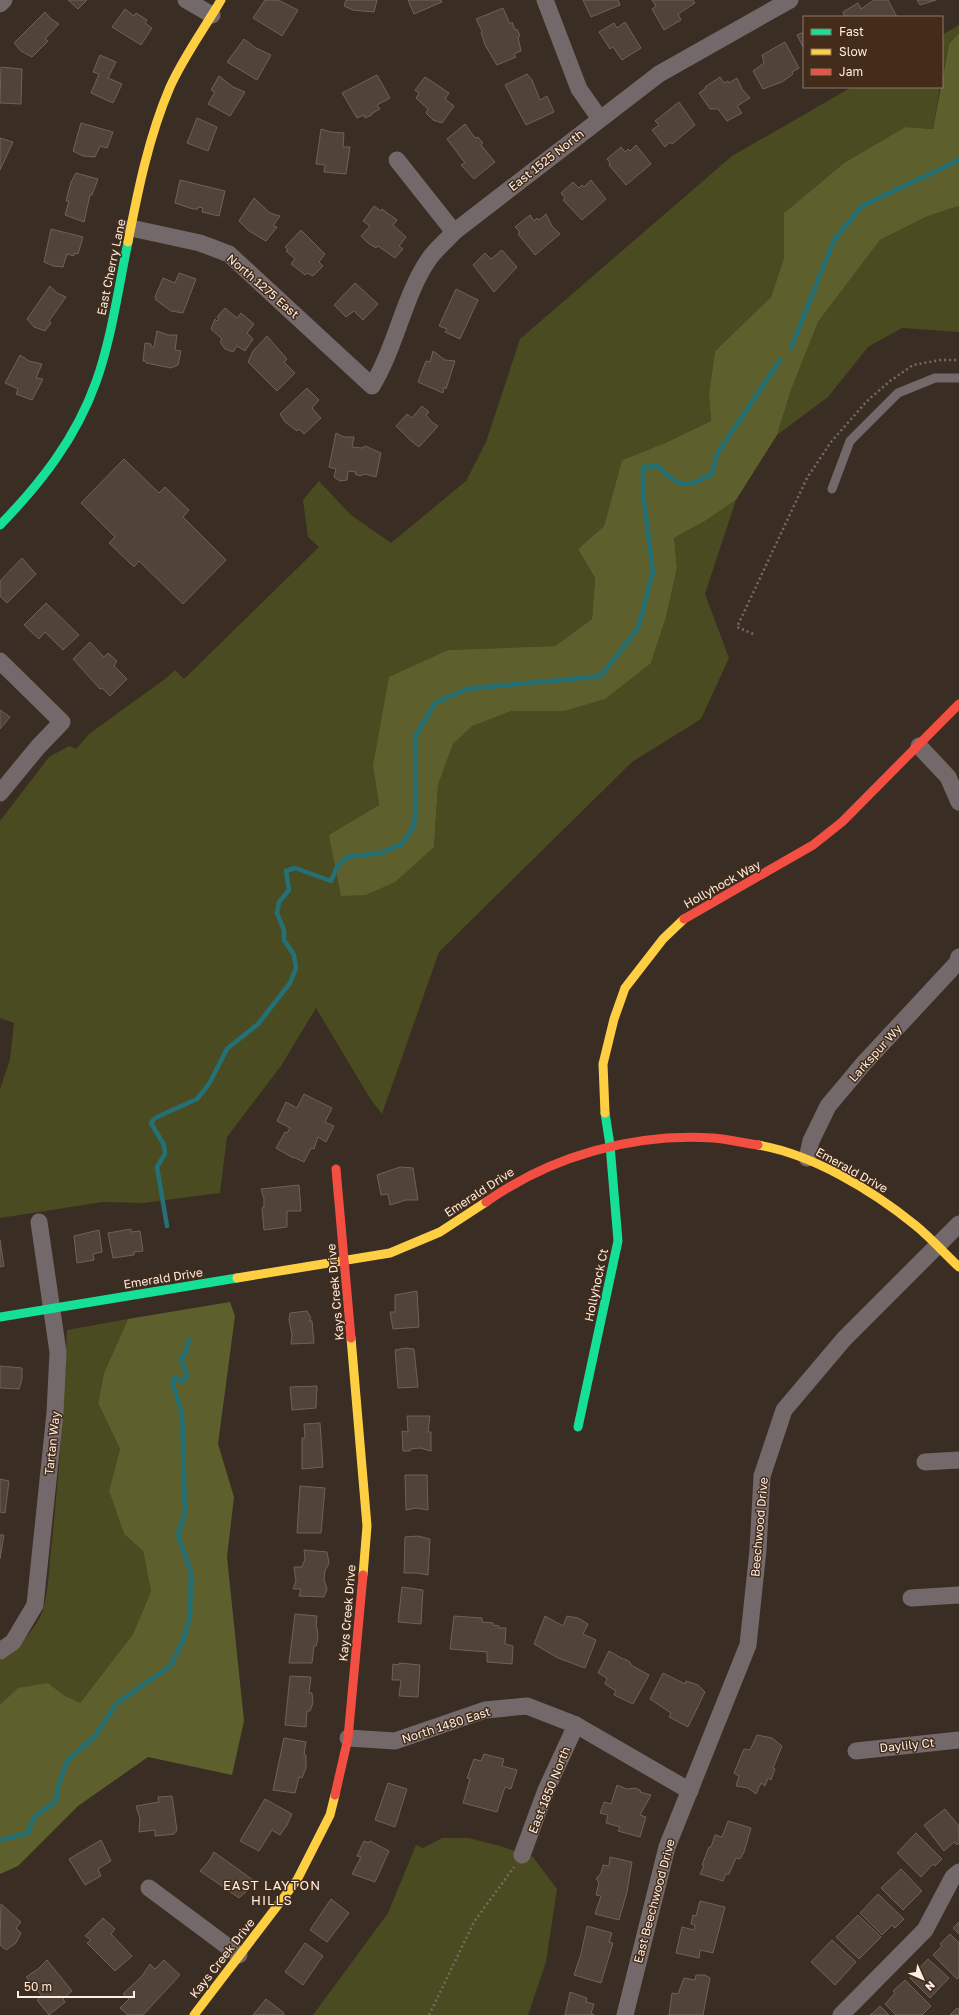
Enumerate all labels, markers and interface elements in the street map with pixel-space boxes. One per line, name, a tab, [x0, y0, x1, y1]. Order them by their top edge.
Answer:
legend	[803, 16, 943, 88]
text: Fast	[839, 24, 864, 39]
text: Slow	[839, 44, 867, 59]
text: Jam	[839, 64, 863, 79]
street label: East 1525 North	[505, 126, 587, 194]
street label: East Cherry Lane	[93, 217, 129, 317]
street label: North 1275 East	[224, 251, 302, 322]
street label: Hollyhock Way	[681, 857, 763, 911]
street label: Larkspur Wy	[845, 1021, 905, 1085]
street label: Emerald Drive	[813, 1144, 891, 1196]
street label: Emerald Drive	[441, 1164, 517, 1220]
street label: Kays Creek Drive	[323, 1243, 347, 1341]
street label: Hollyhock Ct	[581, 1247, 611, 1323]
street label: Emerald Drive	[122, 1264, 204, 1292]
street label: Tartan Way	[41, 1410, 63, 1476]
street label: Beechwood Drive	[747, 1477, 771, 1577]
street label: Kays Creek Drive	[335, 1564, 359, 1662]
street label: North 1480 East	[400, 1704, 492, 1746]
street label: Daylily Ct	[879, 1735, 935, 1755]
street label: East 1850 North	[525, 1744, 573, 1836]
street label: East Beechwood Drive	[630, 1837, 678, 1965]
district label: EAST LAYTON HILLS	[223, 1877, 321, 1908]
street label: Kays Creek Drive	[186, 1915, 258, 2001]
north arrow	[903, 1959, 943, 1999]
scale bar	[18, 1973, 134, 1999]
text: 50 m	[24, 1979, 52, 1994]
text: N	[923, 1979, 938, 1994]

